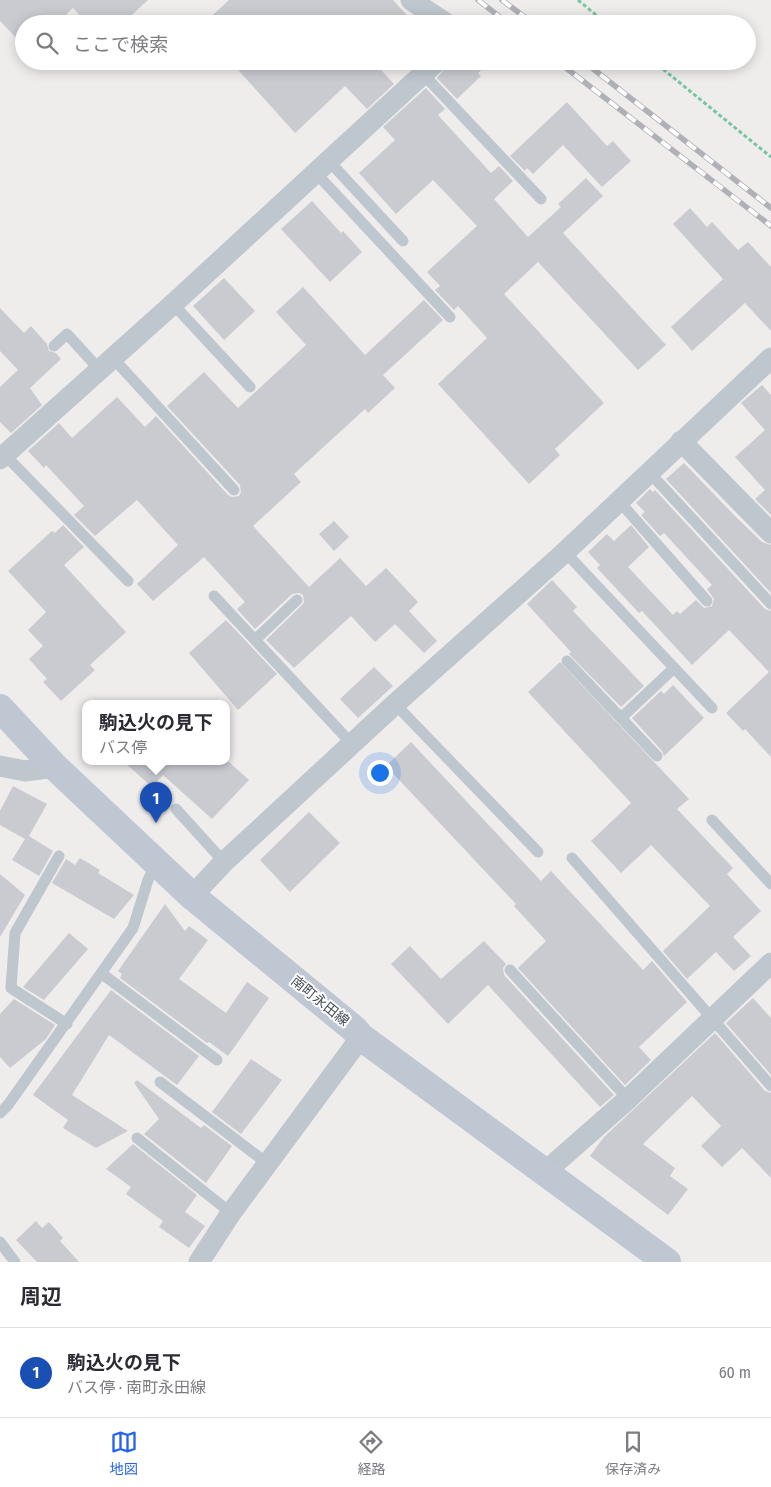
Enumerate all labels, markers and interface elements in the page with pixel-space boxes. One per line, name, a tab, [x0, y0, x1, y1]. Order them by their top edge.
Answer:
search box	[15, 15, 756, 70]
icon: search	[33, 29, 61, 57]
text: ここで検索	[73, 33, 168, 56]
popup	[82, 700, 230, 765]
text: 駒込火の見下	[99, 711, 213, 734]
text: バス停	[99, 738, 147, 757]
your location	[367, 760, 393, 786]
pin: 1	[140, 782, 172, 823]
street label: 南町永田線	[287, 972, 353, 1030]
text: 周辺	[20, 1284, 62, 1310]
text: 駒込火の見下	[67, 1351, 181, 1374]
text: 1	[33, 1363, 39, 1382]
text: 60 m	[719, 1363, 751, 1382]
text: バス停 · 南町永田線	[67, 1378, 206, 1397]
tab: 地図	[110, 1428, 138, 1478]
tab: 経路	[357, 1428, 385, 1478]
tab: 保存済み	[605, 1428, 661, 1478]

